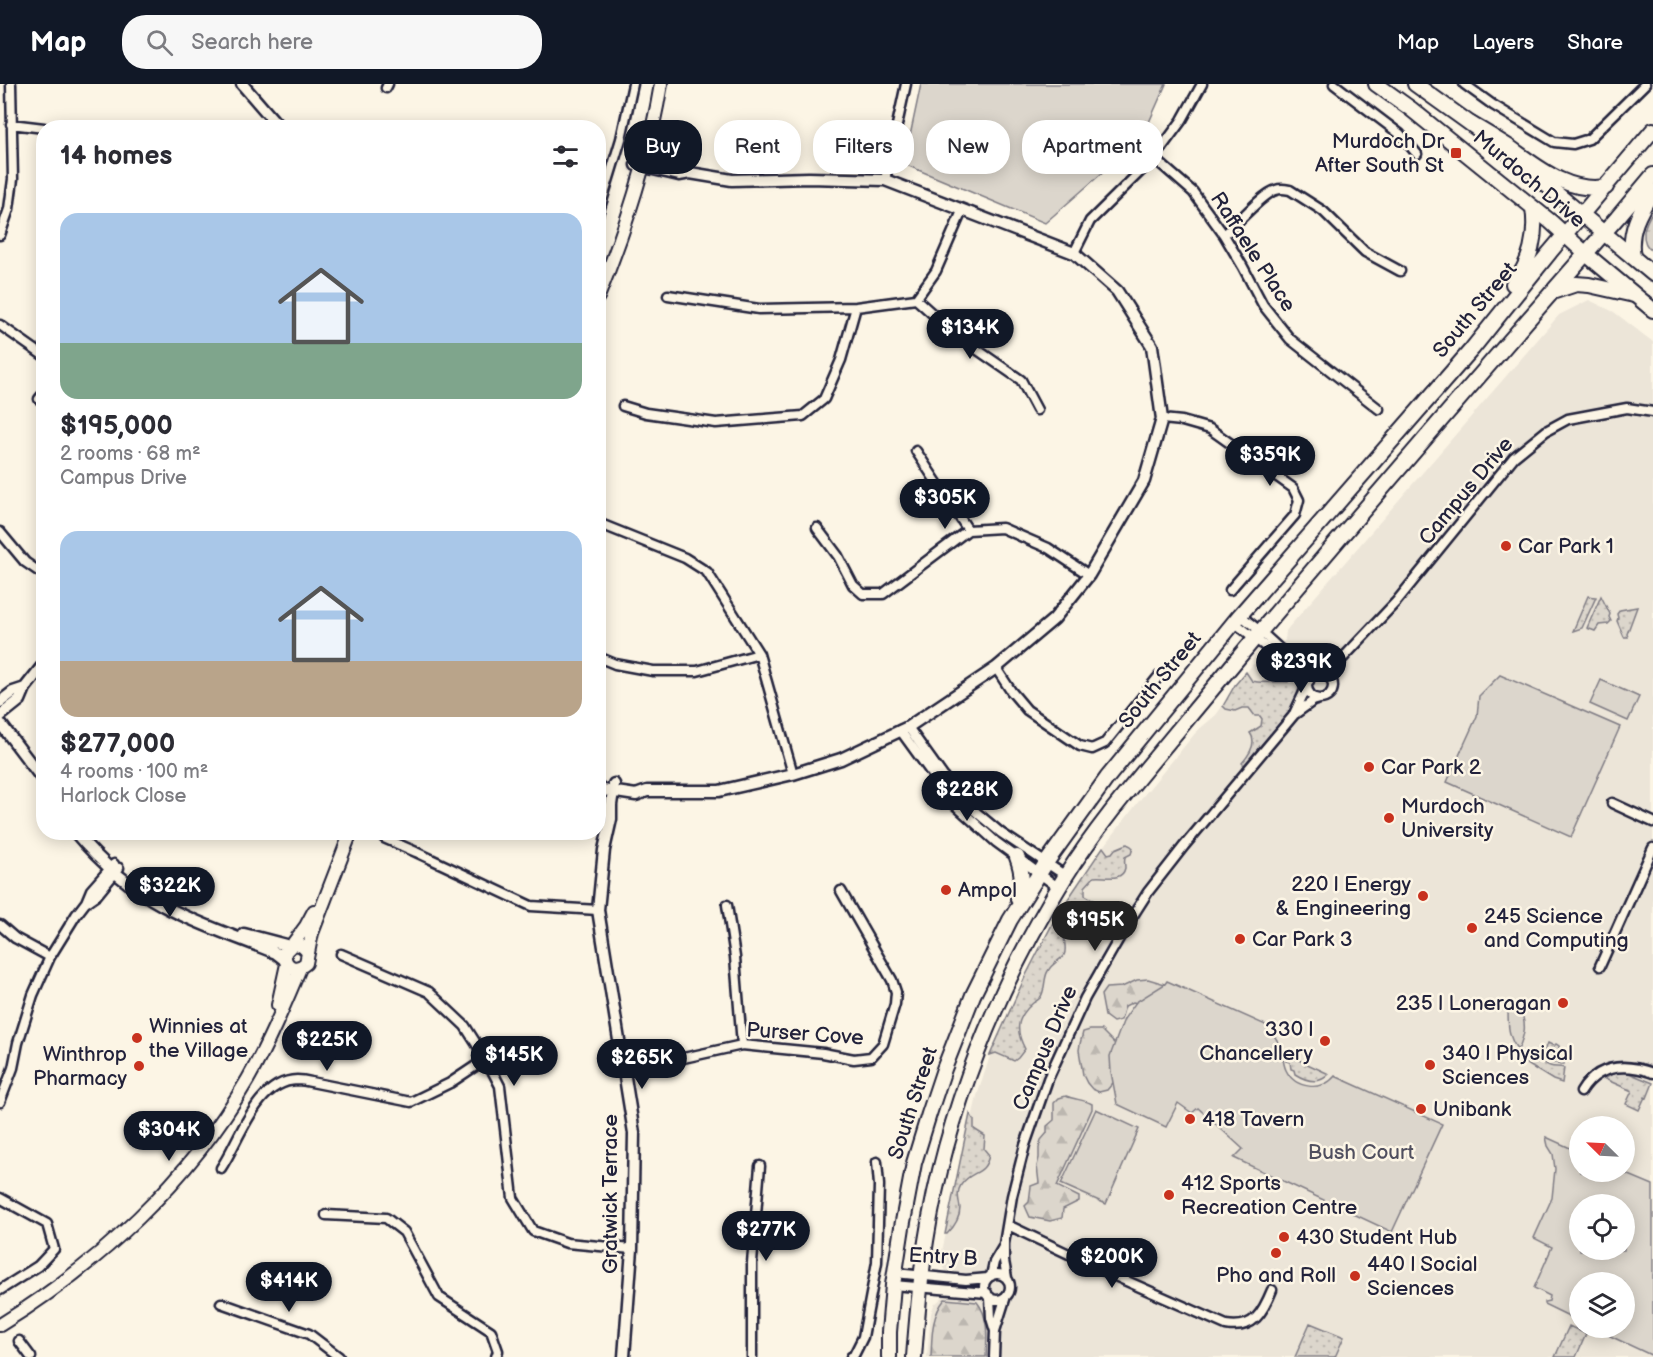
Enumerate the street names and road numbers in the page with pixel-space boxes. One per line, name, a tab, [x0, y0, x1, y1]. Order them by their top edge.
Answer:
street label: Murdoch Drive	[1468, 125, 1590, 233]
street label: Raffaele Place	[1205, 187, 1301, 317]
street label: South Street	[1428, 257, 1523, 363]
street label: Campus Drive	[1414, 432, 1518, 550]
street label: South Street	[1113, 626, 1207, 733]
street label: Campus Drive	[1007, 982, 1083, 1114]
street label: Purser Cove	[745, 1017, 865, 1051]
street label: South Street	[883, 1043, 943, 1163]
street label: Gratwick Terrace	[598, 1114, 623, 1274]
street label: Entry B	[908, 1243, 978, 1271]

